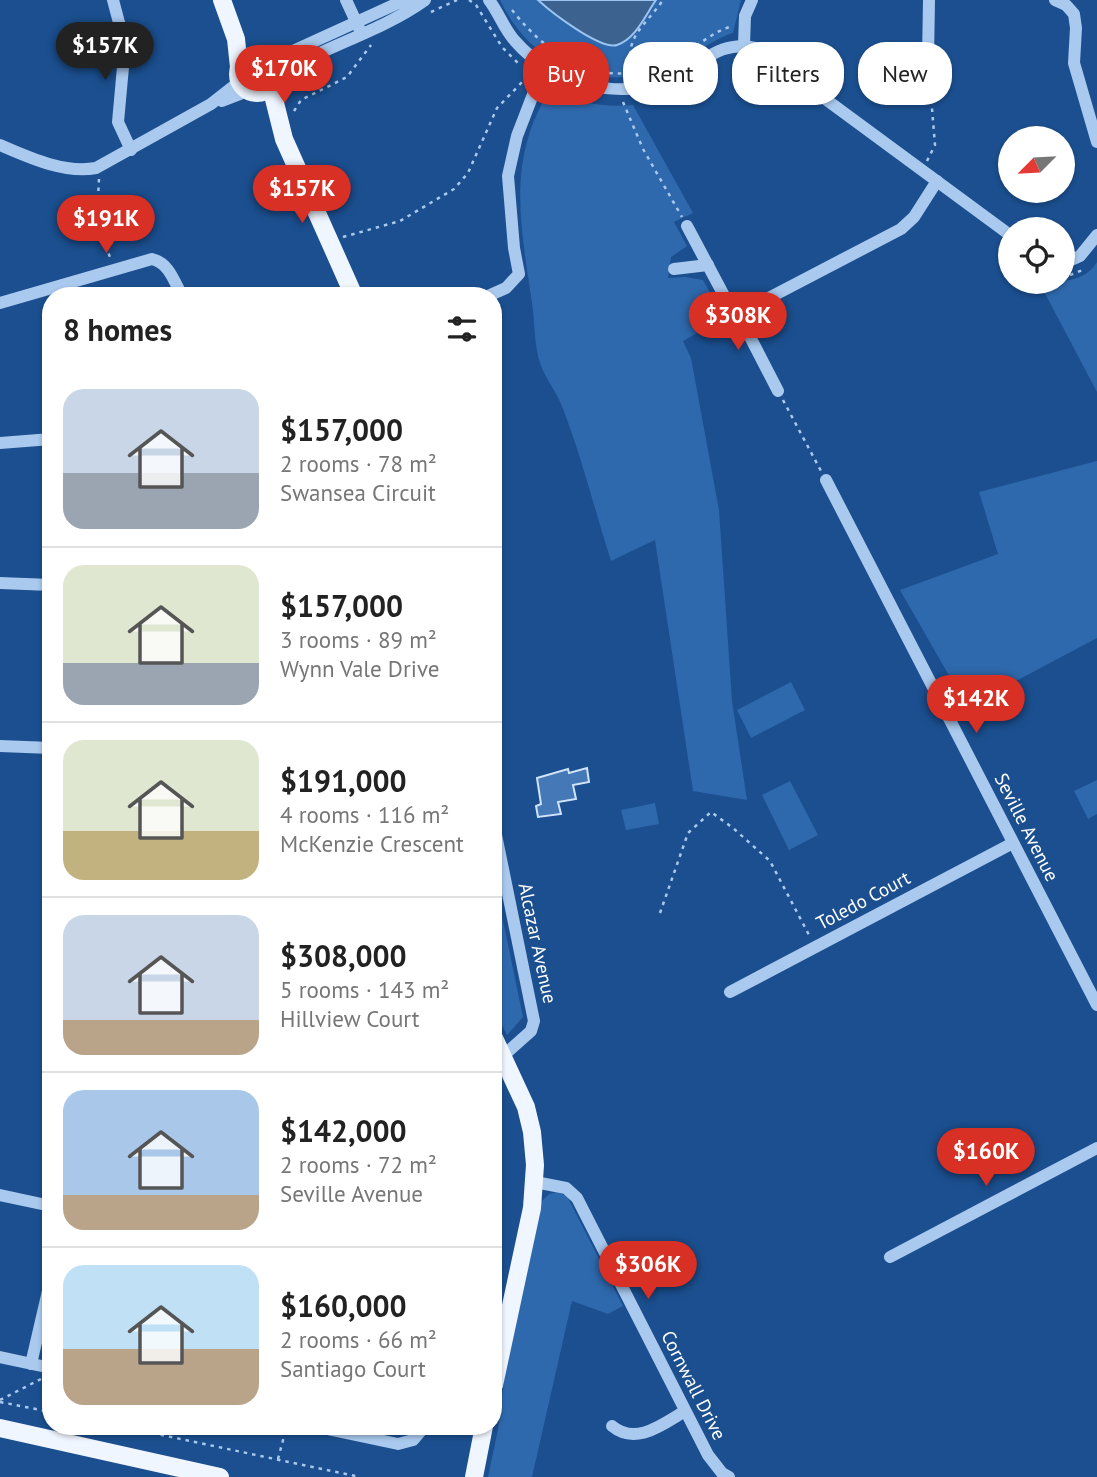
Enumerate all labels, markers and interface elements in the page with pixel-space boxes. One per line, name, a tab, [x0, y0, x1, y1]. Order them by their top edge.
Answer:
pin: $157K	[56, 22, 154, 82]
text: $157K	[72, 30, 138, 59]
chip: Buy	[523, 42, 609, 105]
chip: Rent	[623, 42, 718, 105]
chip: Filters	[732, 42, 844, 105]
chip: New	[858, 42, 952, 105]
pin: $170K	[235, 46, 333, 105]
text: $170K	[251, 53, 317, 82]
north arrow	[998, 126, 1074, 203]
map controls	[998, 126, 1075, 294]
pin: $157K	[253, 166, 351, 225]
text: $157K	[269, 173, 335, 202]
pin: $191K	[57, 196, 155, 255]
text: $191K	[73, 203, 139, 232]
button: locate	[998, 217, 1075, 294]
pin: $308K	[689, 292, 787, 352]
text: $308K	[705, 300, 771, 329]
text: 8 homes	[63, 310, 172, 349]
icon: filters	[443, 310, 481, 348]
text: $157,000	[280, 410, 403, 449]
icon: home	[119, 417, 203, 501]
text: 2 rooms · 78 m²	[280, 449, 437, 478]
text: Swansea Circuit	[280, 478, 436, 507]
text: $157,000	[280, 586, 403, 625]
icon: home	[119, 593, 203, 677]
text: 3 rooms · 89 m²	[280, 625, 437, 654]
text: Wynn Vale Drive	[280, 654, 439, 683]
pin: $142K	[927, 676, 1025, 735]
text: $142K	[943, 683, 1009, 712]
text: $191,000	[280, 761, 407, 800]
icon: home	[119, 768, 203, 852]
street label: Seville Avenue	[989, 769, 1065, 885]
text: 4 rooms · 116 m²	[280, 800, 449, 829]
text: McKenzie Crescent	[280, 829, 464, 858]
street label: Toledo Court	[812, 865, 915, 935]
street label: Alcazar Avenue	[513, 880, 563, 1006]
text: $308,000	[280, 936, 407, 975]
icon: home	[119, 943, 203, 1027]
text: 5 rooms · 143 m²	[280, 975, 449, 1004]
text: Hillview Court	[280, 1004, 420, 1033]
text: $142,000	[280, 1111, 407, 1150]
icon: home	[119, 1118, 203, 1202]
pin: $160K	[937, 1128, 1035, 1188]
text: $160K	[953, 1136, 1019, 1165]
text: 2 rooms · 72 m²	[280, 1150, 437, 1179]
text: Seville Avenue	[280, 1179, 423, 1208]
pin: $306K	[599, 1242, 697, 1301]
text: $306K	[615, 1249, 681, 1278]
text: $160,000	[280, 1286, 407, 1325]
icon: home	[119, 1293, 203, 1377]
text: 2 rooms · 66 m²	[280, 1325, 437, 1354]
street label: Cornwall Drive	[656, 1326, 732, 1444]
text: Santiago Court	[280, 1354, 426, 1383]

